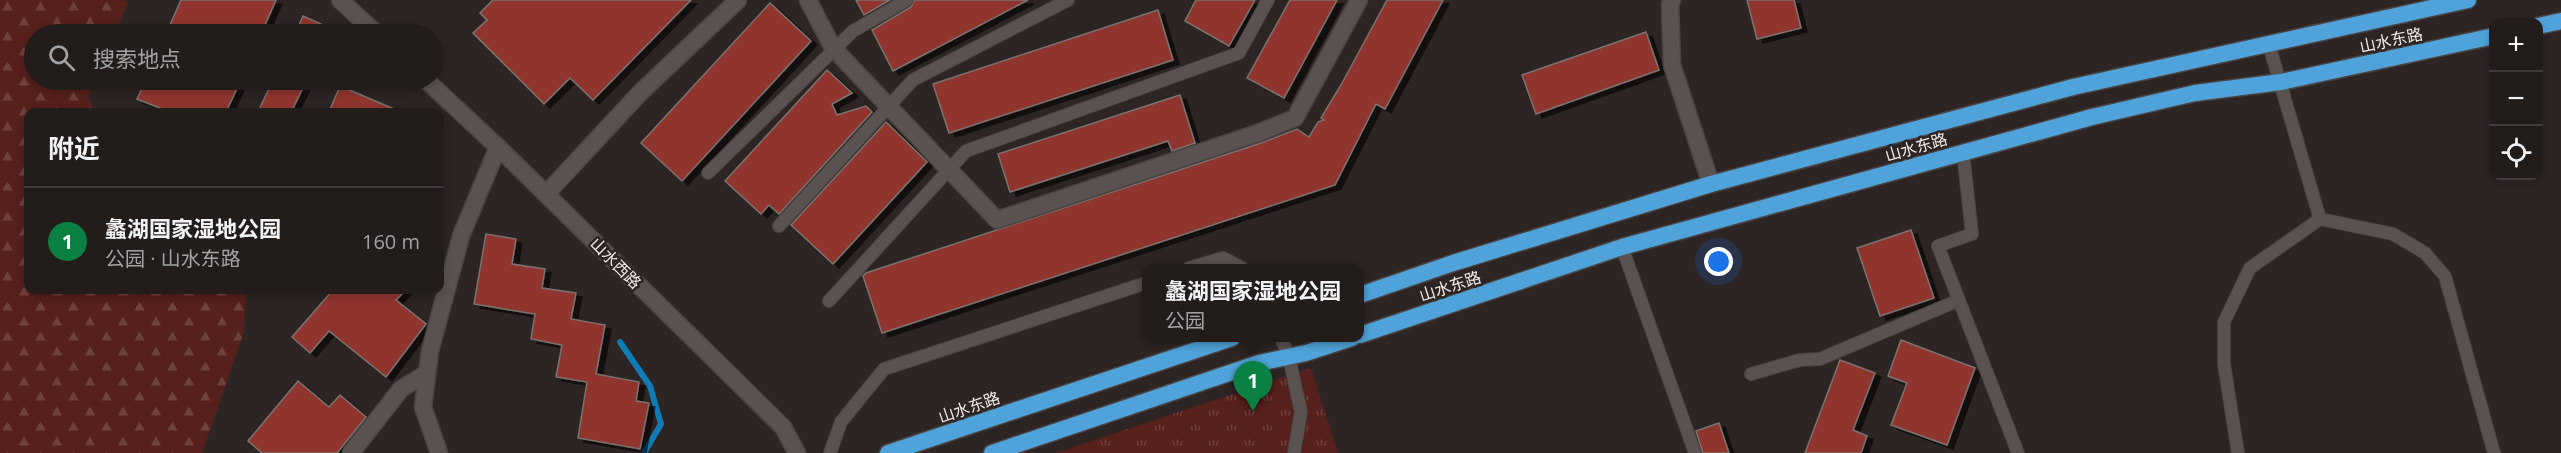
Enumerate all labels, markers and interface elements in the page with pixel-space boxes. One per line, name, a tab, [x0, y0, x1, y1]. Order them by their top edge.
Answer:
map controls	[2489, 18, 2543, 180]
button: +	[2489, 18, 2543, 72]
street label: 山水东路	[2357, 23, 2425, 57]
search box	[24, 24, 444, 90]
icon: search	[45, 41, 78, 74]
text: 搜索地点	[93, 43, 181, 73]
button: −	[2489, 72, 2543, 126]
button: locate	[2489, 126, 2543, 180]
street label: 山水东路	[1882, 128, 1950, 166]
text: 附近	[48, 130, 100, 166]
text: 蠡湖国家湿地公园	[105, 213, 281, 243]
text: 1	[62, 228, 73, 255]
text: 160 m	[362, 228, 420, 255]
street label: 山水西路	[586, 233, 646, 293]
text: 公园 · 山水东路	[105, 245, 241, 272]
your location	[1704, 247, 1733, 276]
popup	[1142, 264, 1364, 342]
street label: 山水东路	[1416, 266, 1484, 306]
text: 蠡湖国家湿地公园	[1165, 275, 1341, 305]
text: 公园	[1165, 307, 1205, 334]
pin: 1	[1234, 362, 1272, 411]
street label: 山水东路	[935, 386, 1003, 428]

